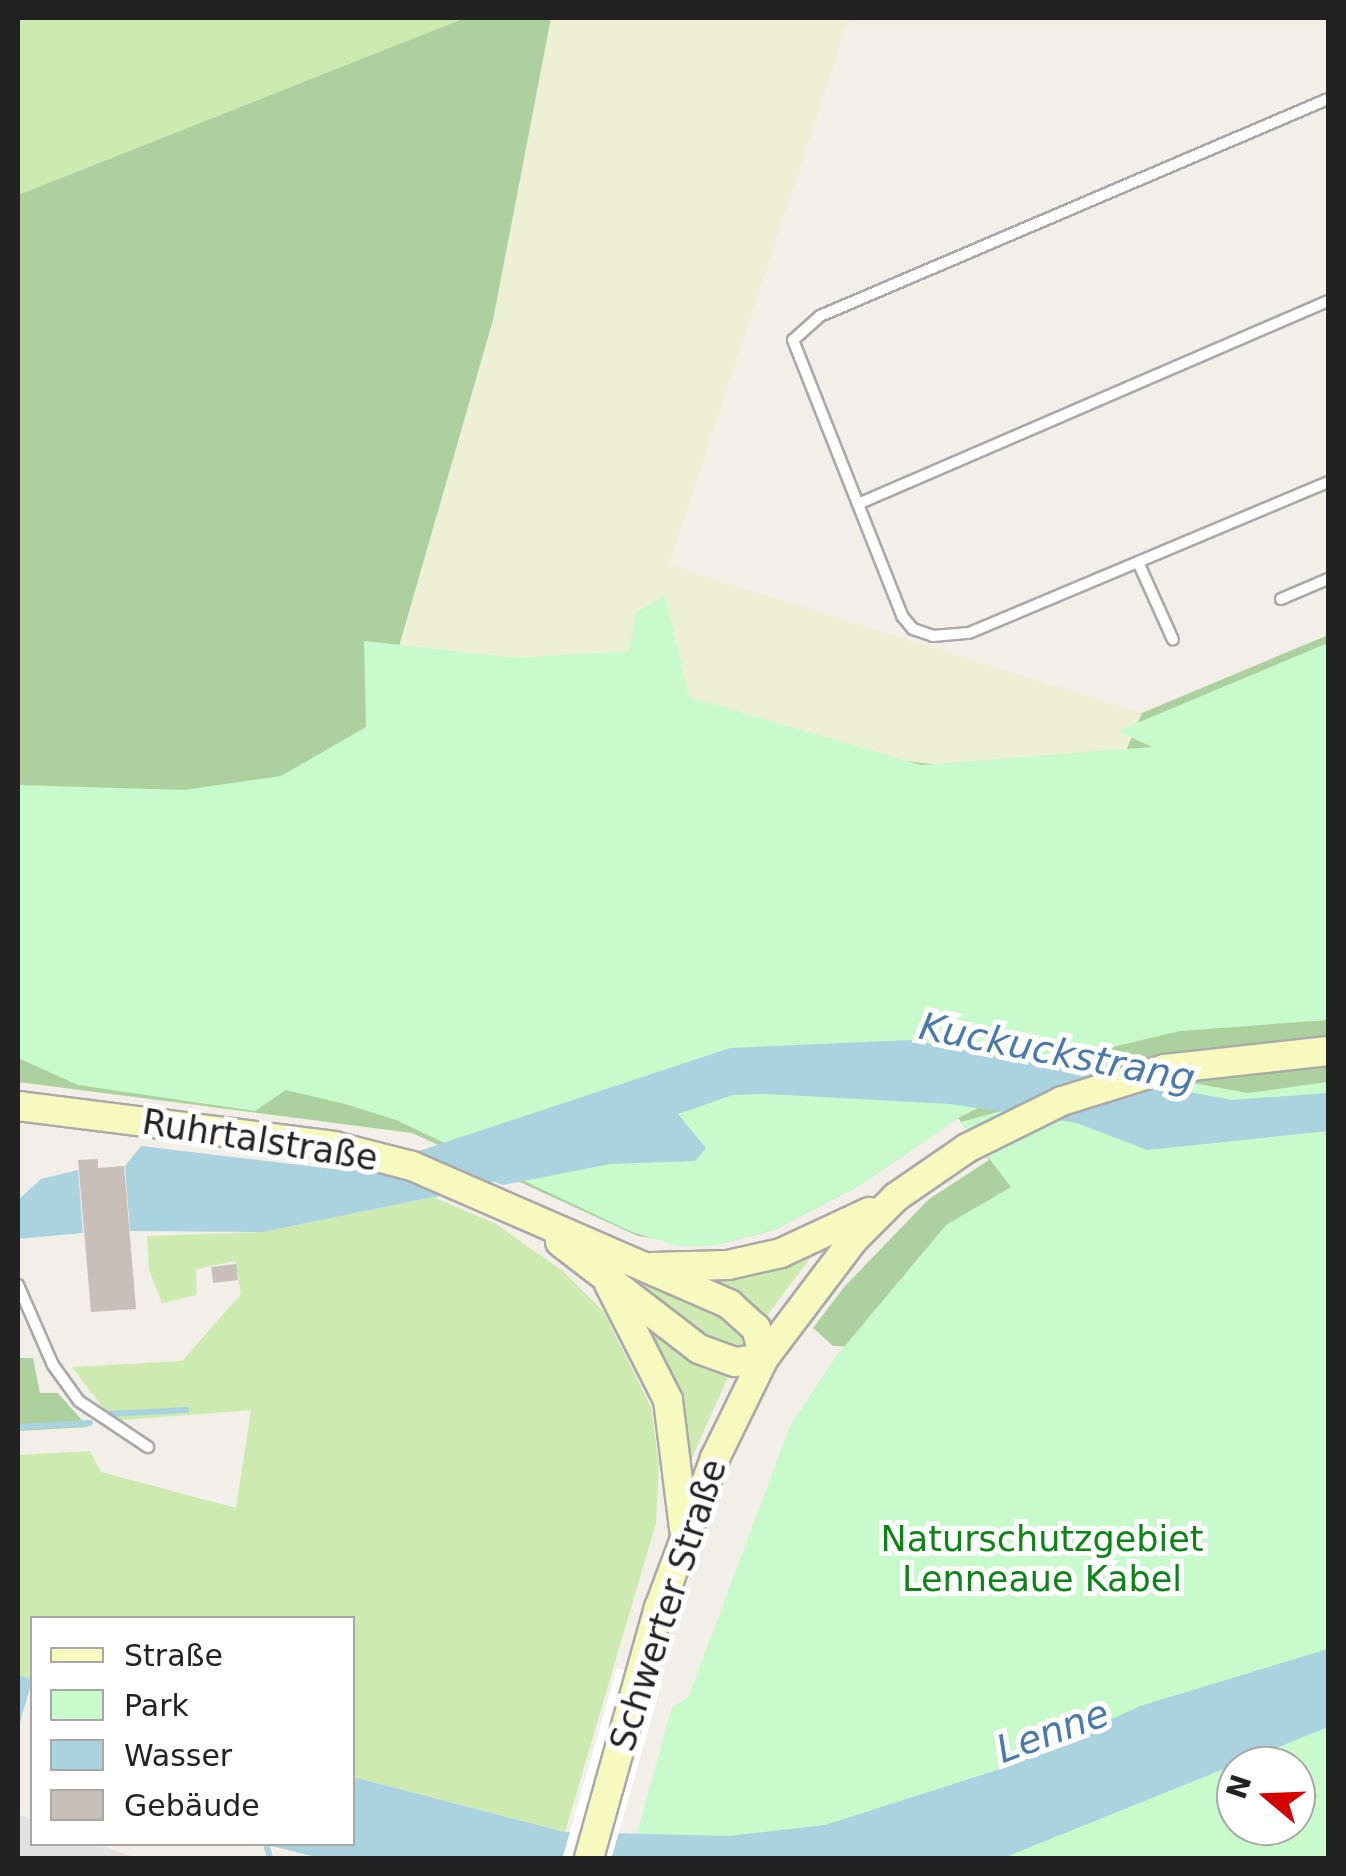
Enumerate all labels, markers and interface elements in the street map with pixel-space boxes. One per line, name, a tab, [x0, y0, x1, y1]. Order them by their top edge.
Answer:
water label: Kuckuckstrang	[915, 1004, 1199, 1102]
street label: Ruhrtalstraße	[139, 1101, 381, 1179]
street label: Schwerter Straße	[601, 1454, 735, 1756]
park label: Naturschutzgebiet Lenneaue Kabel	[881, 1518, 1203, 1600]
legend	[30, 1616, 355, 1846]
text: Straße	[124, 1638, 223, 1673]
text: Park	[124, 1688, 189, 1723]
water label: Lenne	[991, 1691, 1115, 1773]
text: Wasser	[124, 1738, 232, 1773]
north arrow	[1216, 1746, 1316, 1846]
text: N	[1220, 1770, 1258, 1803]
text: Gebäude	[124, 1788, 260, 1823]

